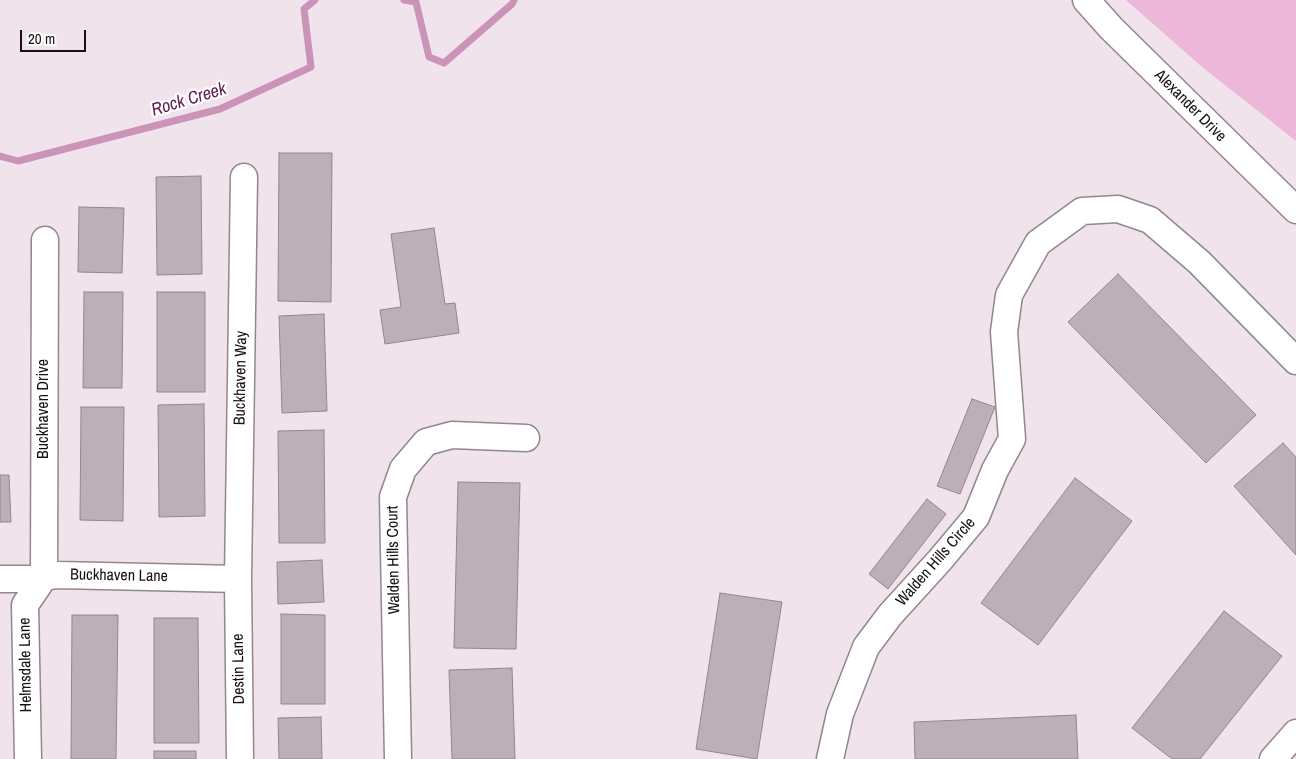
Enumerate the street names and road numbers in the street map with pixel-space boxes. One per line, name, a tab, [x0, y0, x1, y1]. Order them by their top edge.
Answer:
street label: Alexander Drive	[1150, 66, 1230, 146]
street label: Buckhaven Way	[231, 331, 251, 425]
street label: Buckhaven Drive	[34, 359, 54, 459]
street label: Walden Hills Court	[383, 505, 405, 615]
street label: Walden Hills Circle	[892, 514, 980, 610]
street label: Buckhaven Lane	[70, 566, 168, 586]
street label: Helmsdale Lane	[16, 617, 36, 713]
street label: Destin Lane	[229, 633, 249, 705]

